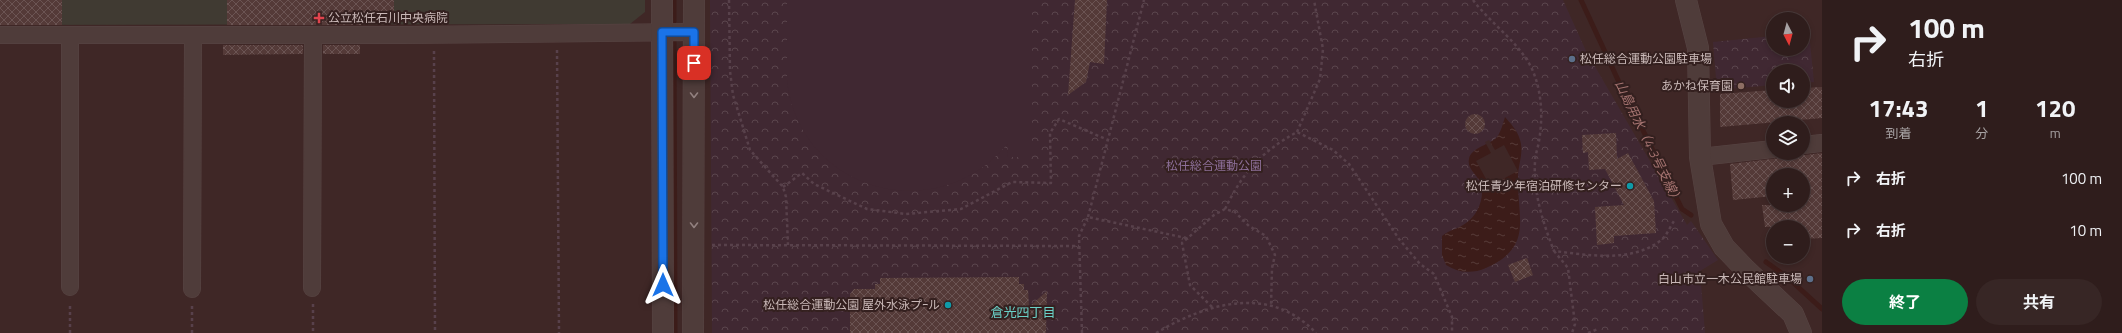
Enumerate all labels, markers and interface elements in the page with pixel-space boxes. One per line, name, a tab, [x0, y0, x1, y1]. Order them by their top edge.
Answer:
text: 100 m	[1908, 6, 1985, 49]
place label: 公立松任石川中央病院	[328, 8, 448, 27]
marker: 公立松任石川中央病院	[313, 12, 325, 24]
north arrow	[1766, 12, 1810, 56]
map controls	[1766, 12, 1810, 264]
icon: right	[1842, 16, 1894, 68]
pin	[677, 46, 711, 80]
text: 右折	[1908, 46, 1944, 73]
place label: 松任総合運動公園駐車場	[1580, 49, 1712, 68]
icon: arrive	[683, 52, 705, 74]
marker: 松任総合運動公園駐車場	[1567, 54, 1577, 64]
button: sound	[1766, 64, 1810, 108]
place label: あかね保育園	[1661, 76, 1733, 95]
water label: 山島用水（4-3号支線）	[1610, 77, 1688, 207]
marker: あかね保育園	[1736, 81, 1746, 91]
text: 17:43	[1869, 90, 1928, 126]
text: 1	[1975, 90, 1989, 126]
text: 120	[2035, 90, 2075, 126]
one-way arrow	[690, 92, 698, 98]
button: layers	[1766, 116, 1810, 160]
text: 到着	[1886, 123, 1912, 143]
text: 分	[1975, 123, 1988, 143]
text: m	[2050, 123, 2061, 143]
park label: 松任総合運動公園	[1166, 156, 1262, 175]
icon: right	[1842, 167, 1864, 189]
text: 右折	[1876, 167, 1906, 190]
text: 100 m	[2061, 167, 2102, 190]
button: +	[1766, 168, 1810, 212]
place label: 松任青少年宿泊研修センター	[1466, 176, 1622, 195]
marker: 松任青少年宿泊研修センター	[1625, 181, 1635, 191]
icon: right	[1842, 219, 1864, 241]
text: 右折	[1876, 219, 1906, 242]
text: 10 m	[2069, 219, 2102, 242]
button: −	[1766, 220, 1810, 264]
one-way arrow	[690, 222, 698, 228]
position arrow	[642, 264, 684, 306]
place label: 白山市立一木公民館駐車場	[1658, 269, 1802, 288]
marker: 白山市立一木公民館駐車場	[1805, 274, 1815, 284]
button: 終了	[1842, 279, 1968, 325]
button: 共有	[1976, 279, 2102, 325]
place label: 松任総合運動公園 屋外水泳プｰル	[763, 295, 940, 314]
marker: 松任総合運動公園 屋外水泳プｰル	[943, 300, 953, 310]
district label: 倉光四丁目	[990, 302, 1056, 322]

